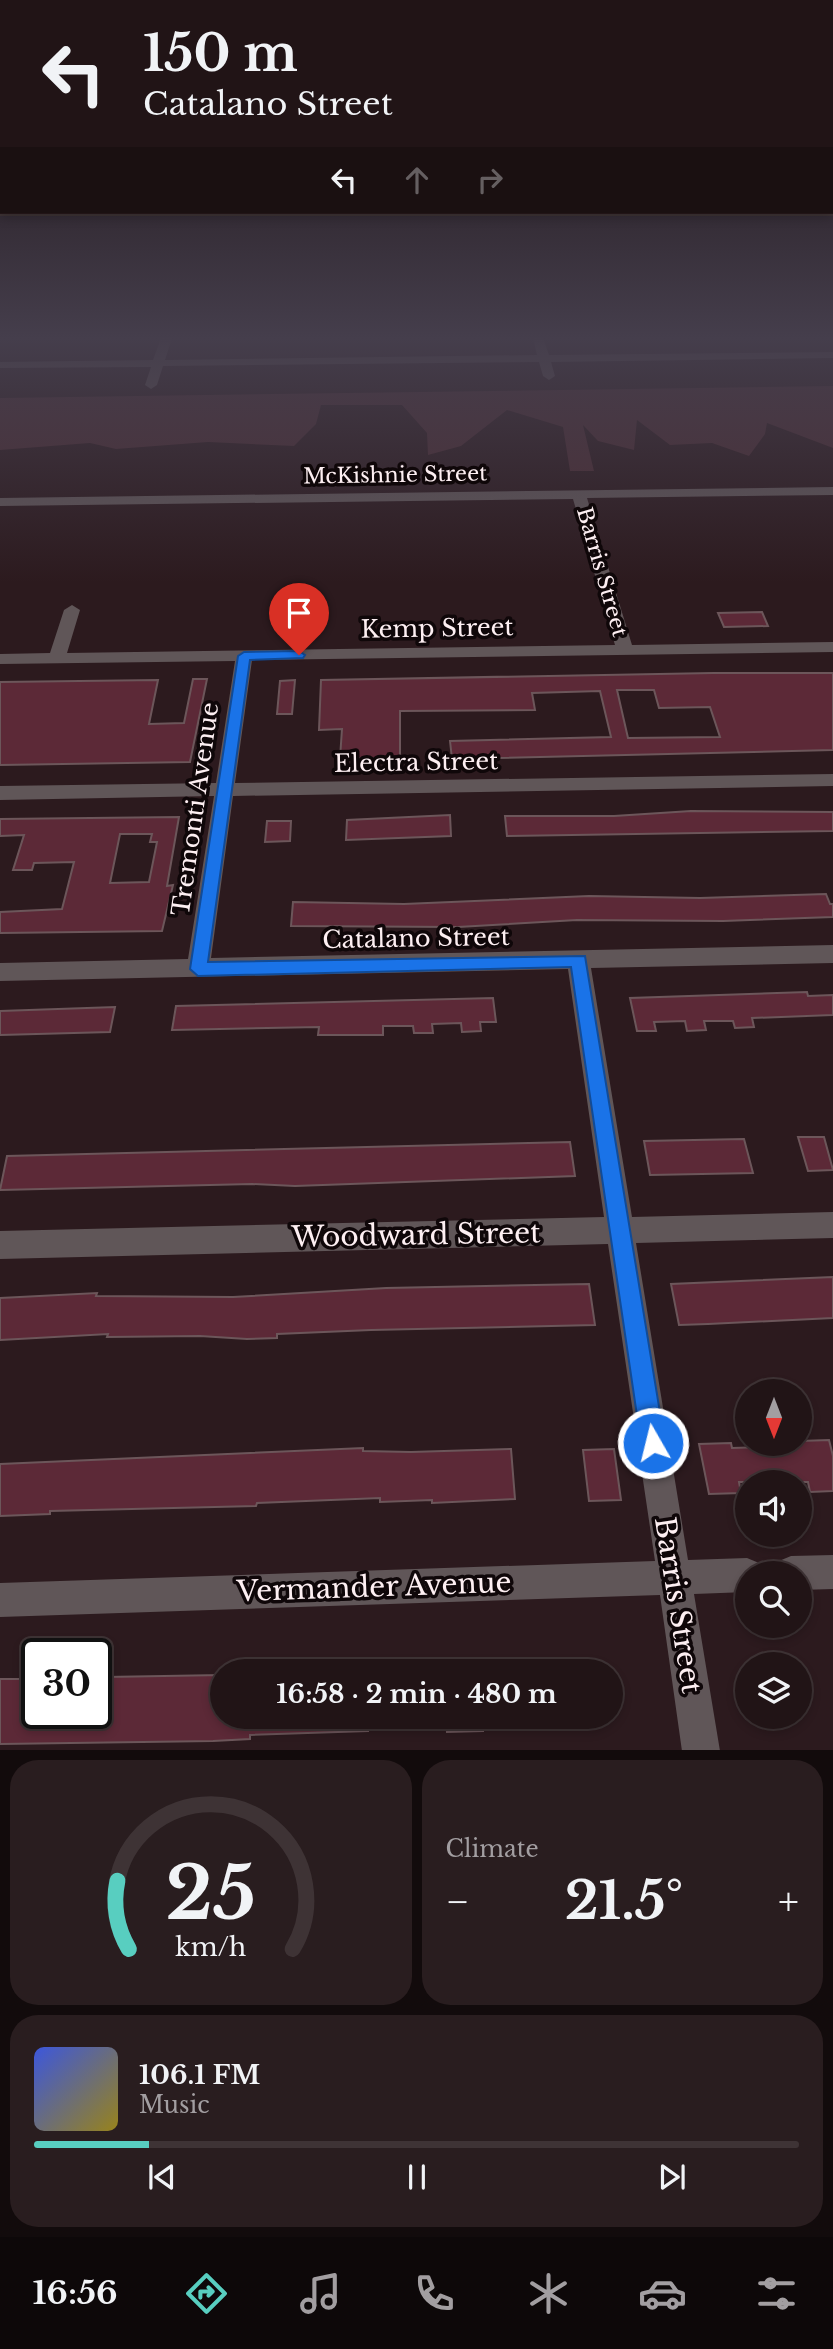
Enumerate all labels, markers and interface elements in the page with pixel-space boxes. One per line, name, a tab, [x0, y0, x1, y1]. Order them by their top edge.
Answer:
text: 150 m	[143, 23, 298, 84]
icon: left	[28, 28, 119, 119]
text: Catalano Street	[143, 84, 393, 124]
icon: left	[325, 161, 363, 199]
icon: ahead	[398, 161, 436, 199]
icon: right	[471, 161, 509, 199]
street label: McKishnie Street	[303, 460, 487, 490]
street label: Barris Street	[571, 504, 633, 640]
pin	[269, 583, 329, 655]
icon: arrive	[280, 594, 318, 632]
street label: Kemp Street	[360, 612, 514, 644]
street label: Tremonti Avenue	[166, 701, 224, 917]
street label: Electra Street	[334, 746, 498, 778]
street label: Catalano Street	[322, 922, 510, 954]
street label: Woodward Street	[290, 1215, 541, 1255]
north arrow	[735, 1379, 812, 1456]
map controls	[735, 1379, 812, 1729]
position arrow	[616, 1406, 690, 1480]
button: sound	[735, 1470, 812, 1547]
street label: Barris Street	[647, 1514, 709, 1696]
button: search	[735, 1561, 812, 1638]
street label: Vermander Avenue	[235, 1565, 512, 1609]
speed limit sign: 30	[21, 1638, 112, 1729]
button: layers	[735, 1652, 812, 1729]
text: 16:58 · 2 min · 480 m	[276, 1678, 557, 1710]
text: Climate	[446, 1835, 539, 1863]
text: 25	[165, 1848, 256, 1939]
text: 21.5°	[565, 1869, 683, 1933]
text: −	[446, 1878, 470, 1925]
text: +	[778, 1878, 799, 1925]
text: km/h	[175, 1931, 246, 1962]
text: 106.1 FM	[139, 2059, 260, 2091]
text: Music	[139, 2091, 210, 2119]
icon: previous	[143, 2158, 181, 2196]
icon: pause	[398, 2158, 436, 2196]
icon: next	[653, 2158, 691, 2196]
icon: directions	[182, 2269, 231, 2318]
icon: music	[296, 2269, 345, 2318]
icon: phone	[410, 2269, 459, 2318]
icon: climate	[524, 2269, 573, 2318]
icon: car	[638, 2269, 687, 2318]
icon: filters	[752, 2269, 801, 2318]
text: 16:56	[32, 2273, 118, 2313]

